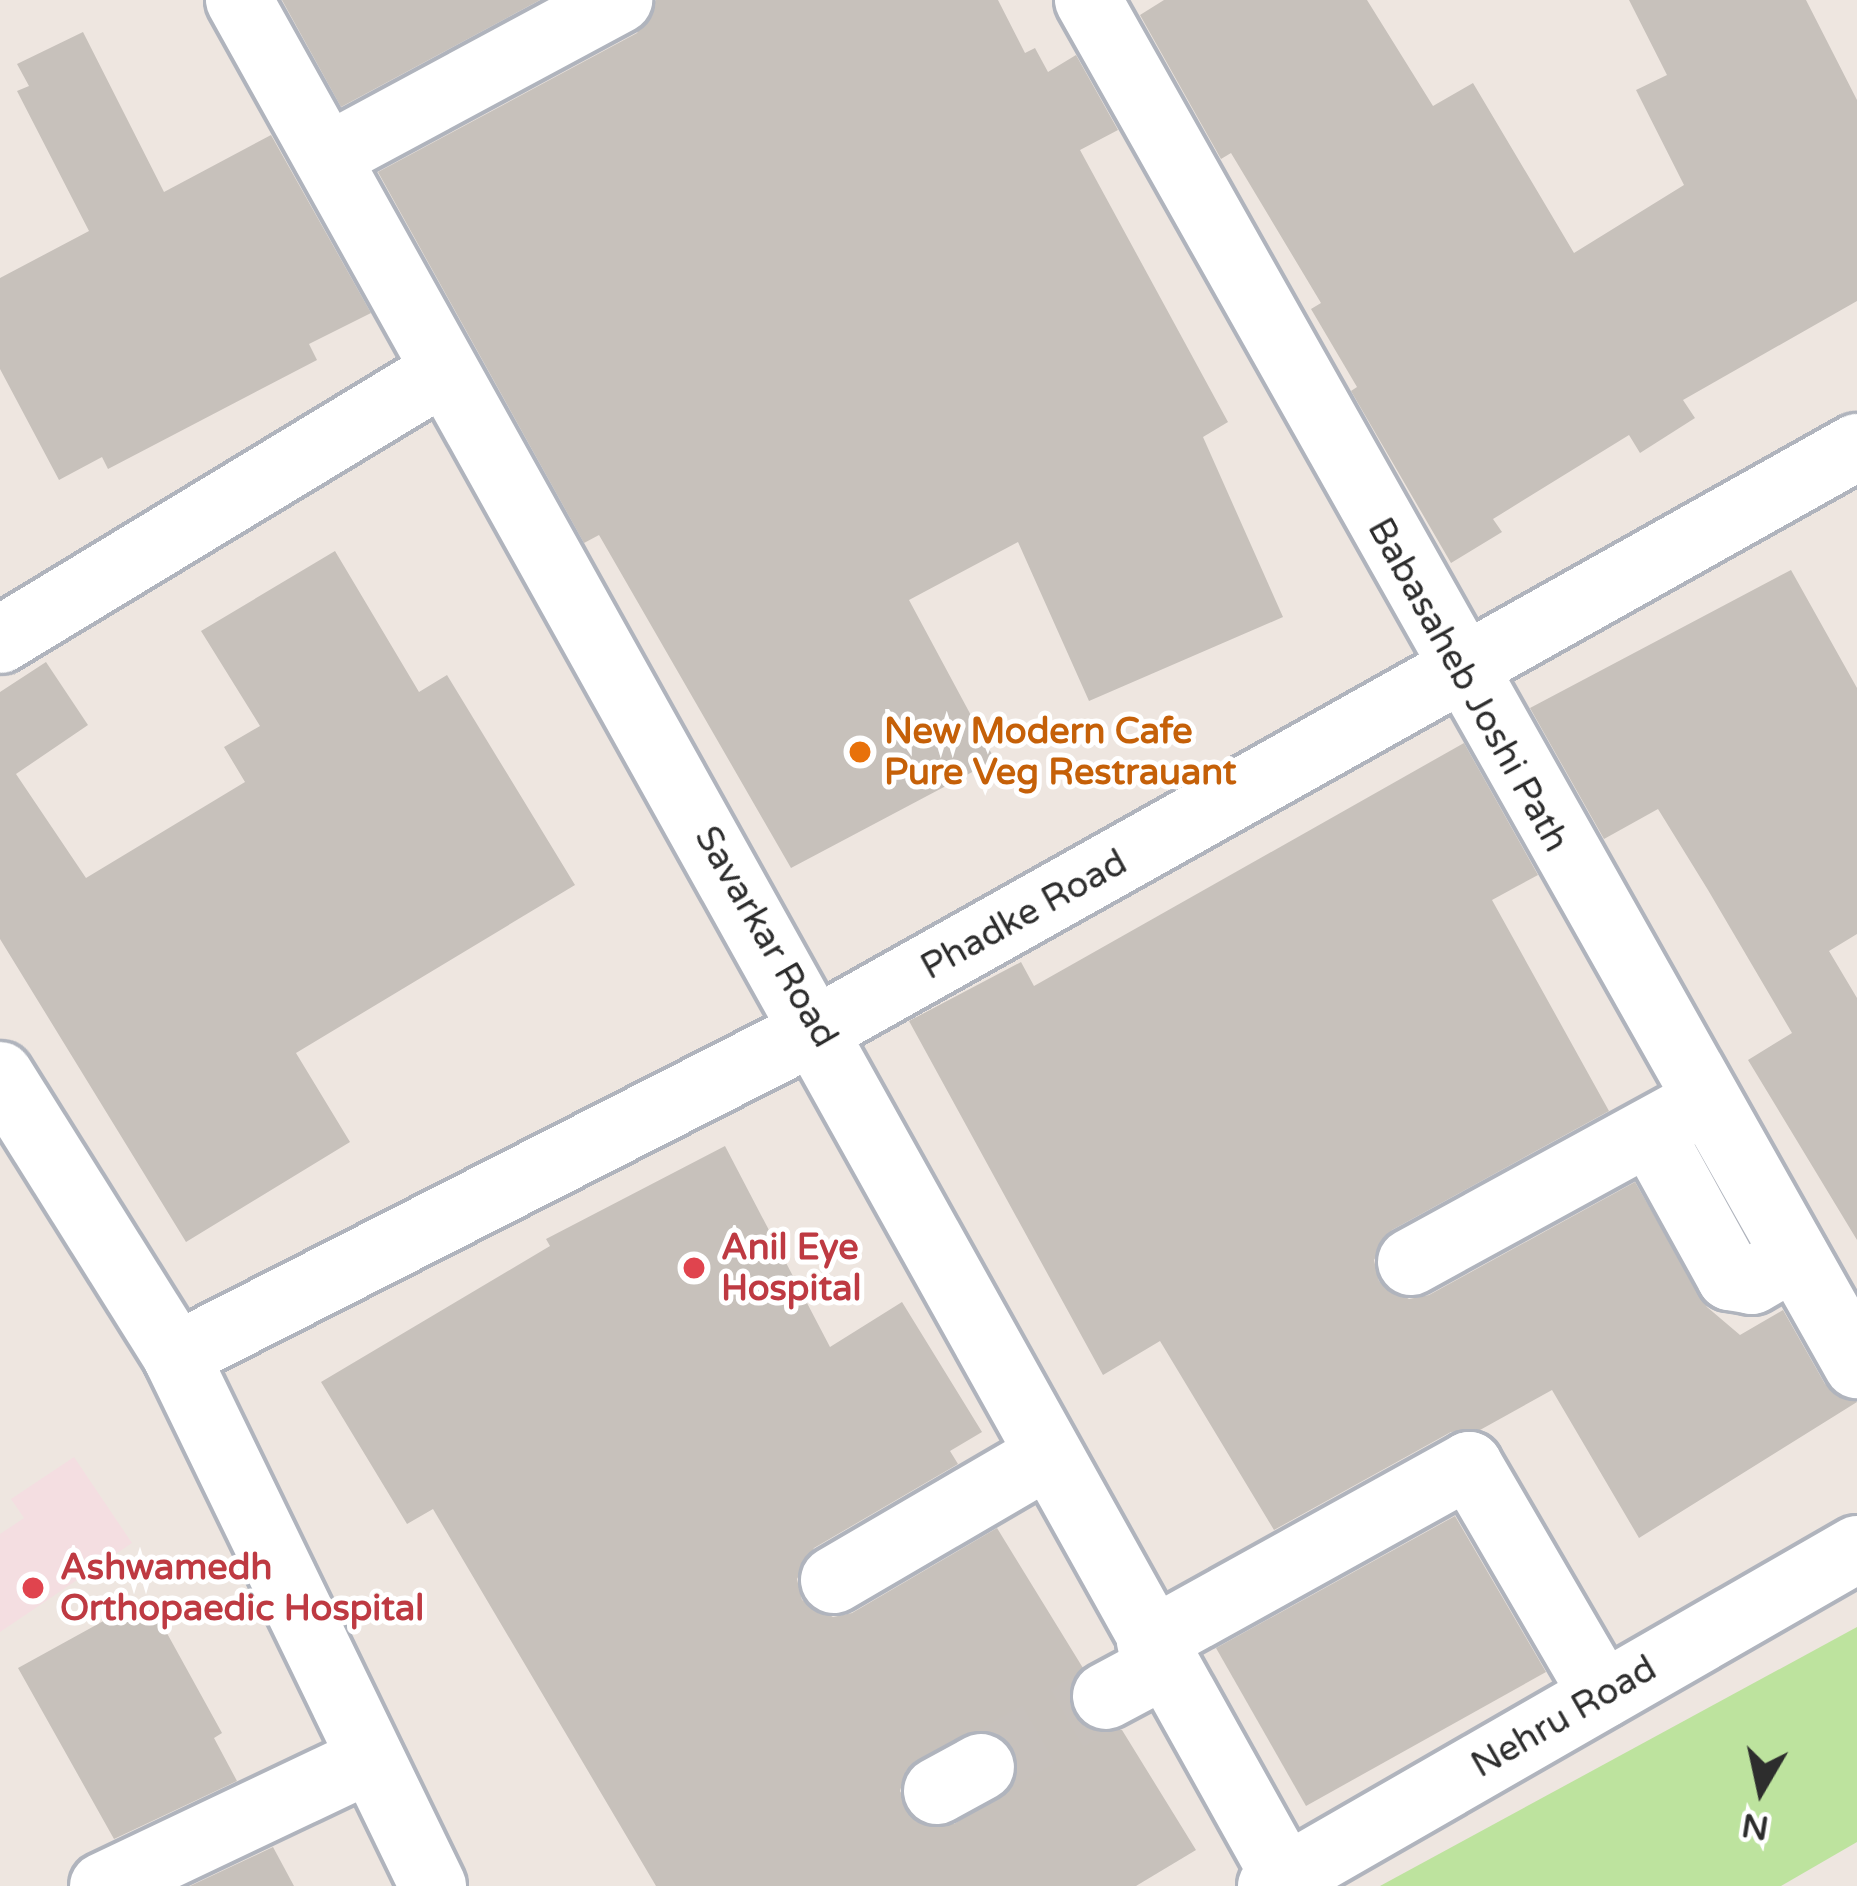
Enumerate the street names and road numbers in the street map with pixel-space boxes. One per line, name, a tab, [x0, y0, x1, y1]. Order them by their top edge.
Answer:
street label: Babasaheb Joshi Path	[1358, 511, 1578, 859]
street label: Savarkar Road	[685, 819, 847, 1055]
street label: Phadke Road	[914, 841, 1134, 989]
street label: Nehru Road	[1464, 1647, 1664, 1787]

